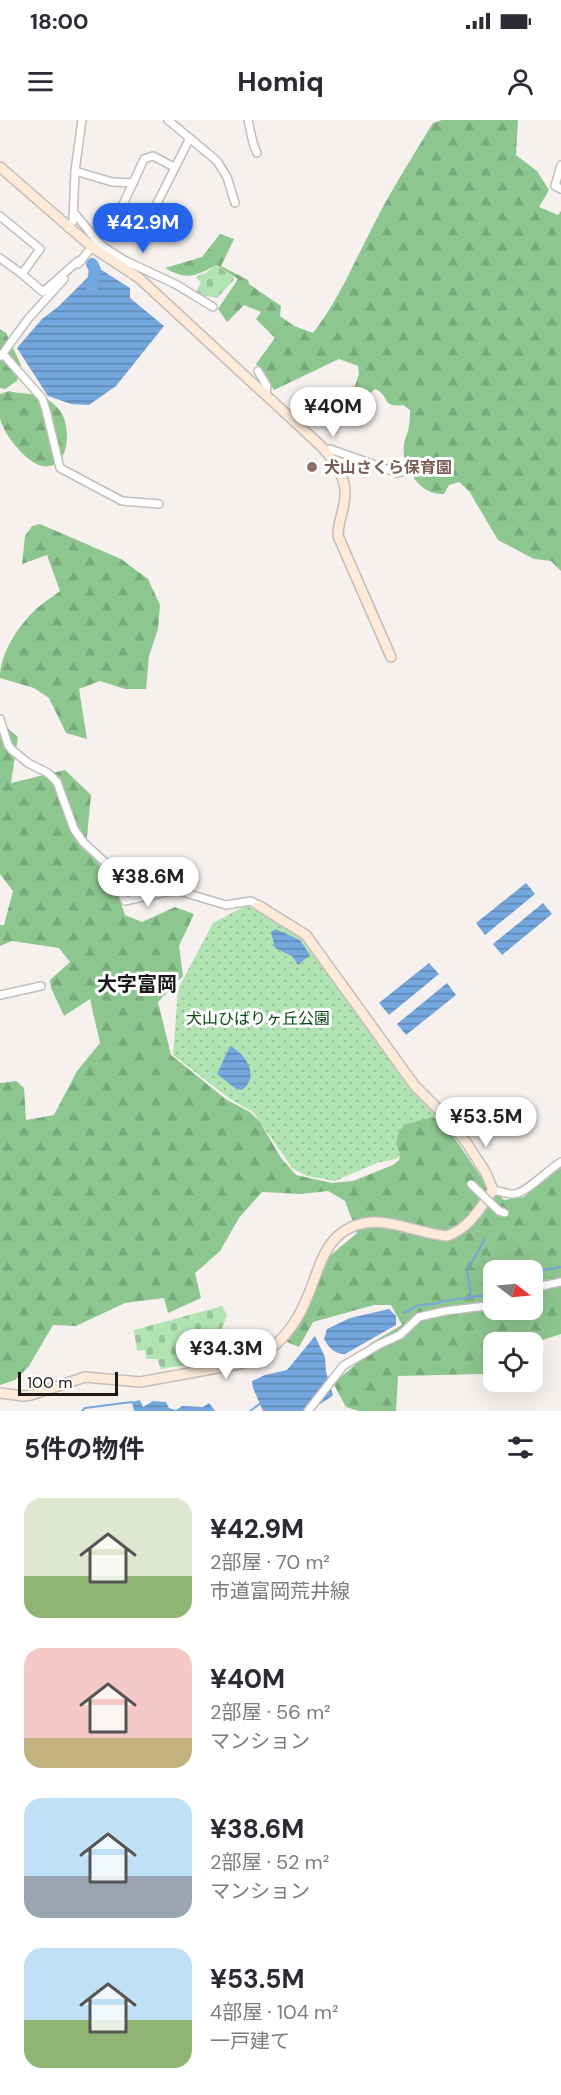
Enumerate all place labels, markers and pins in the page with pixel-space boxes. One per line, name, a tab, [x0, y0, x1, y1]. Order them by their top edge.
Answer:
pin: ¥42.9M	[94, 203, 192, 254]
pin: ¥40M	[297, 387, 369, 438]
place label: 犬山さくら保育園	[324, 457, 452, 478]
marker: 犬山さくら保育園	[305, 460, 319, 474]
pin: ¥38.6M	[99, 857, 197, 908]
pin: ¥53.5M	[437, 1097, 535, 1148]
pin: ¥34.3M	[177, 1329, 275, 1380]

